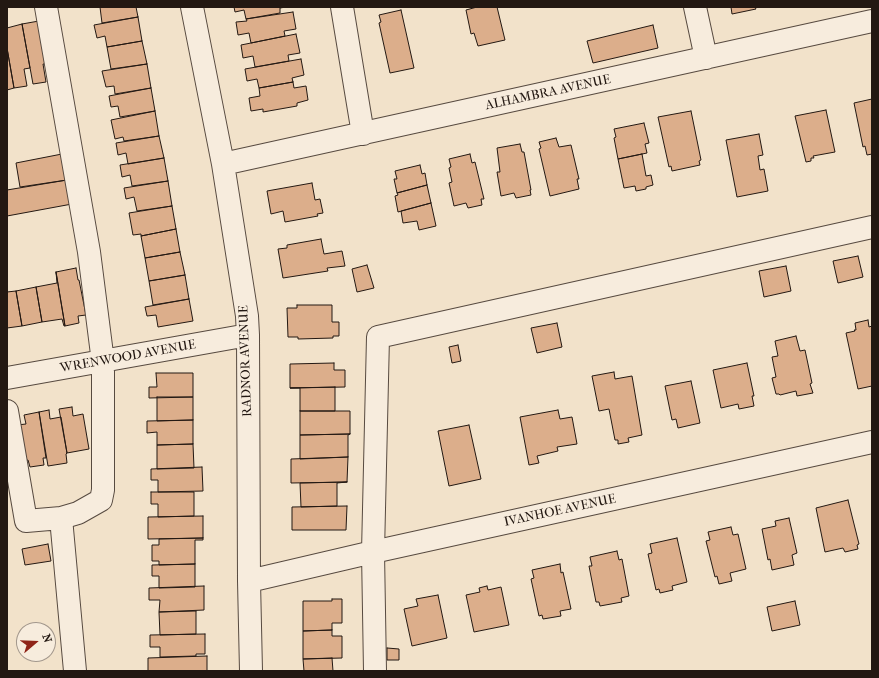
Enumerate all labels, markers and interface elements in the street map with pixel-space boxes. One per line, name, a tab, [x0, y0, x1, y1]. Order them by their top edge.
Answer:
street label: ALHAMBRA AVENUE	[484, 72, 612, 114]
street label: RADNOR AVENUE	[236, 305, 256, 417]
street label: WRENWOOD AVENUE	[59, 337, 197, 377]
street label: IVANHOE AVENUE	[503, 492, 617, 530]
north arrow	[16, 622, 56, 662]
text: N	[39, 632, 54, 644]

